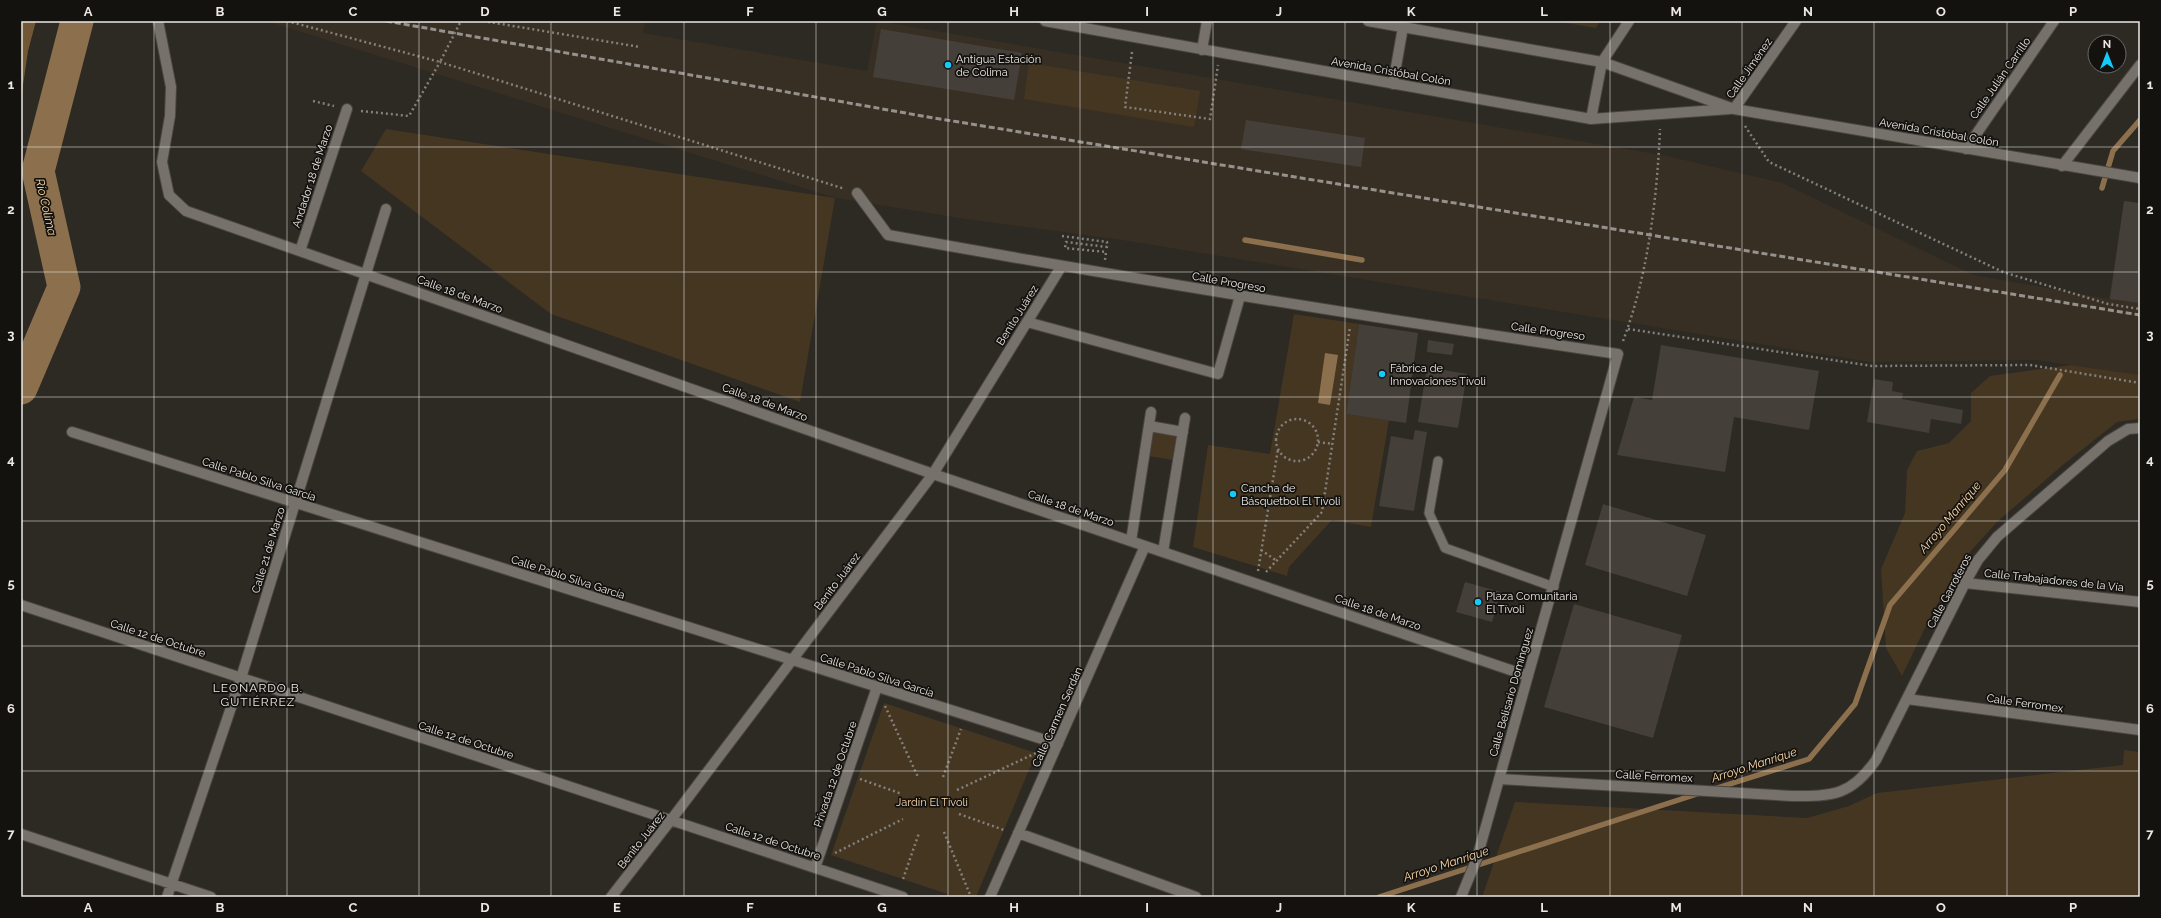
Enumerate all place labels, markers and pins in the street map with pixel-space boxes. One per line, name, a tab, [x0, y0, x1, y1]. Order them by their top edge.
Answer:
place label: Antigua Estación de Colima	[956, 53, 1041, 79]
marker: Antigua Estación de Colima	[943, 60, 953, 70]
place label: Fábrica de Innovaciones Tívoli	[1390, 362, 1486, 388]
marker: Fábrica de Innovaciones Tívoli	[1377, 369, 1387, 379]
place label: Cancha de Básquetbol El Tívoli	[1241, 482, 1340, 508]
marker: Cancha de Básquetbol El Tívoli	[1228, 489, 1238, 499]
place label: Plaza Comunitaria El Tívoli	[1486, 590, 1578, 616]
marker: Plaza Comunitaria El Tívoli	[1473, 597, 1483, 607]

